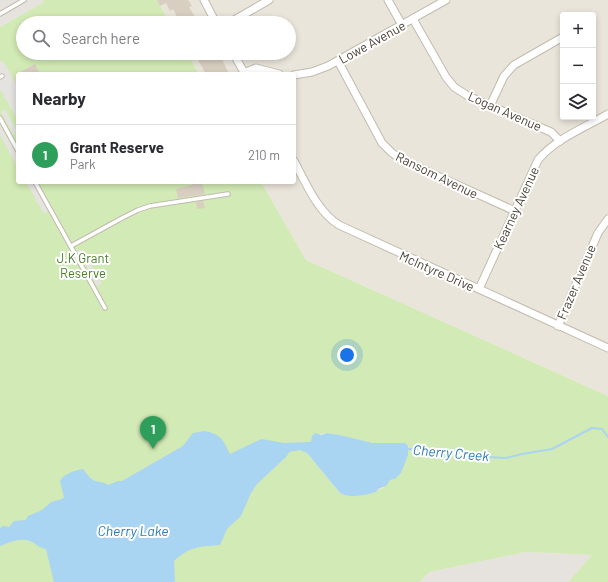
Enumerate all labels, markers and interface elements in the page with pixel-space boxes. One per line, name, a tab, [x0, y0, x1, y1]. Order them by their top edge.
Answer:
map controls	[560, 12, 596, 120]
button: +	[560, 12, 596, 48]
search box	[16, 16, 296, 60]
street label: Lowe Avenue	[336, 17, 408, 67]
icon: search	[30, 27, 52, 49]
text: Search here	[62, 29, 140, 47]
button: −	[560, 48, 596, 84]
button: layers	[560, 84, 596, 120]
text: Nearby	[32, 88, 86, 108]
street label: Logan Avenue	[466, 88, 544, 134]
text: Grant Reserve	[70, 138, 164, 156]
text: 1	[43, 147, 47, 163]
text: 210 m	[248, 147, 280, 163]
street label: Ransom Avenue	[393, 148, 481, 202]
text: Park	[70, 156, 96, 172]
street label: Kearney Avenue	[490, 164, 542, 252]
street label: Frazer Avenue	[553, 242, 599, 322]
street label: McIntyre Drive	[397, 247, 477, 295]
park label: J.K Grant Reserve	[57, 250, 109, 281]
your location	[337, 345, 357, 365]
pin: 1	[140, 416, 166, 449]
water label: Cherry Creek	[412, 441, 490, 464]
water label: Cherry Lake	[98, 522, 168, 539]

